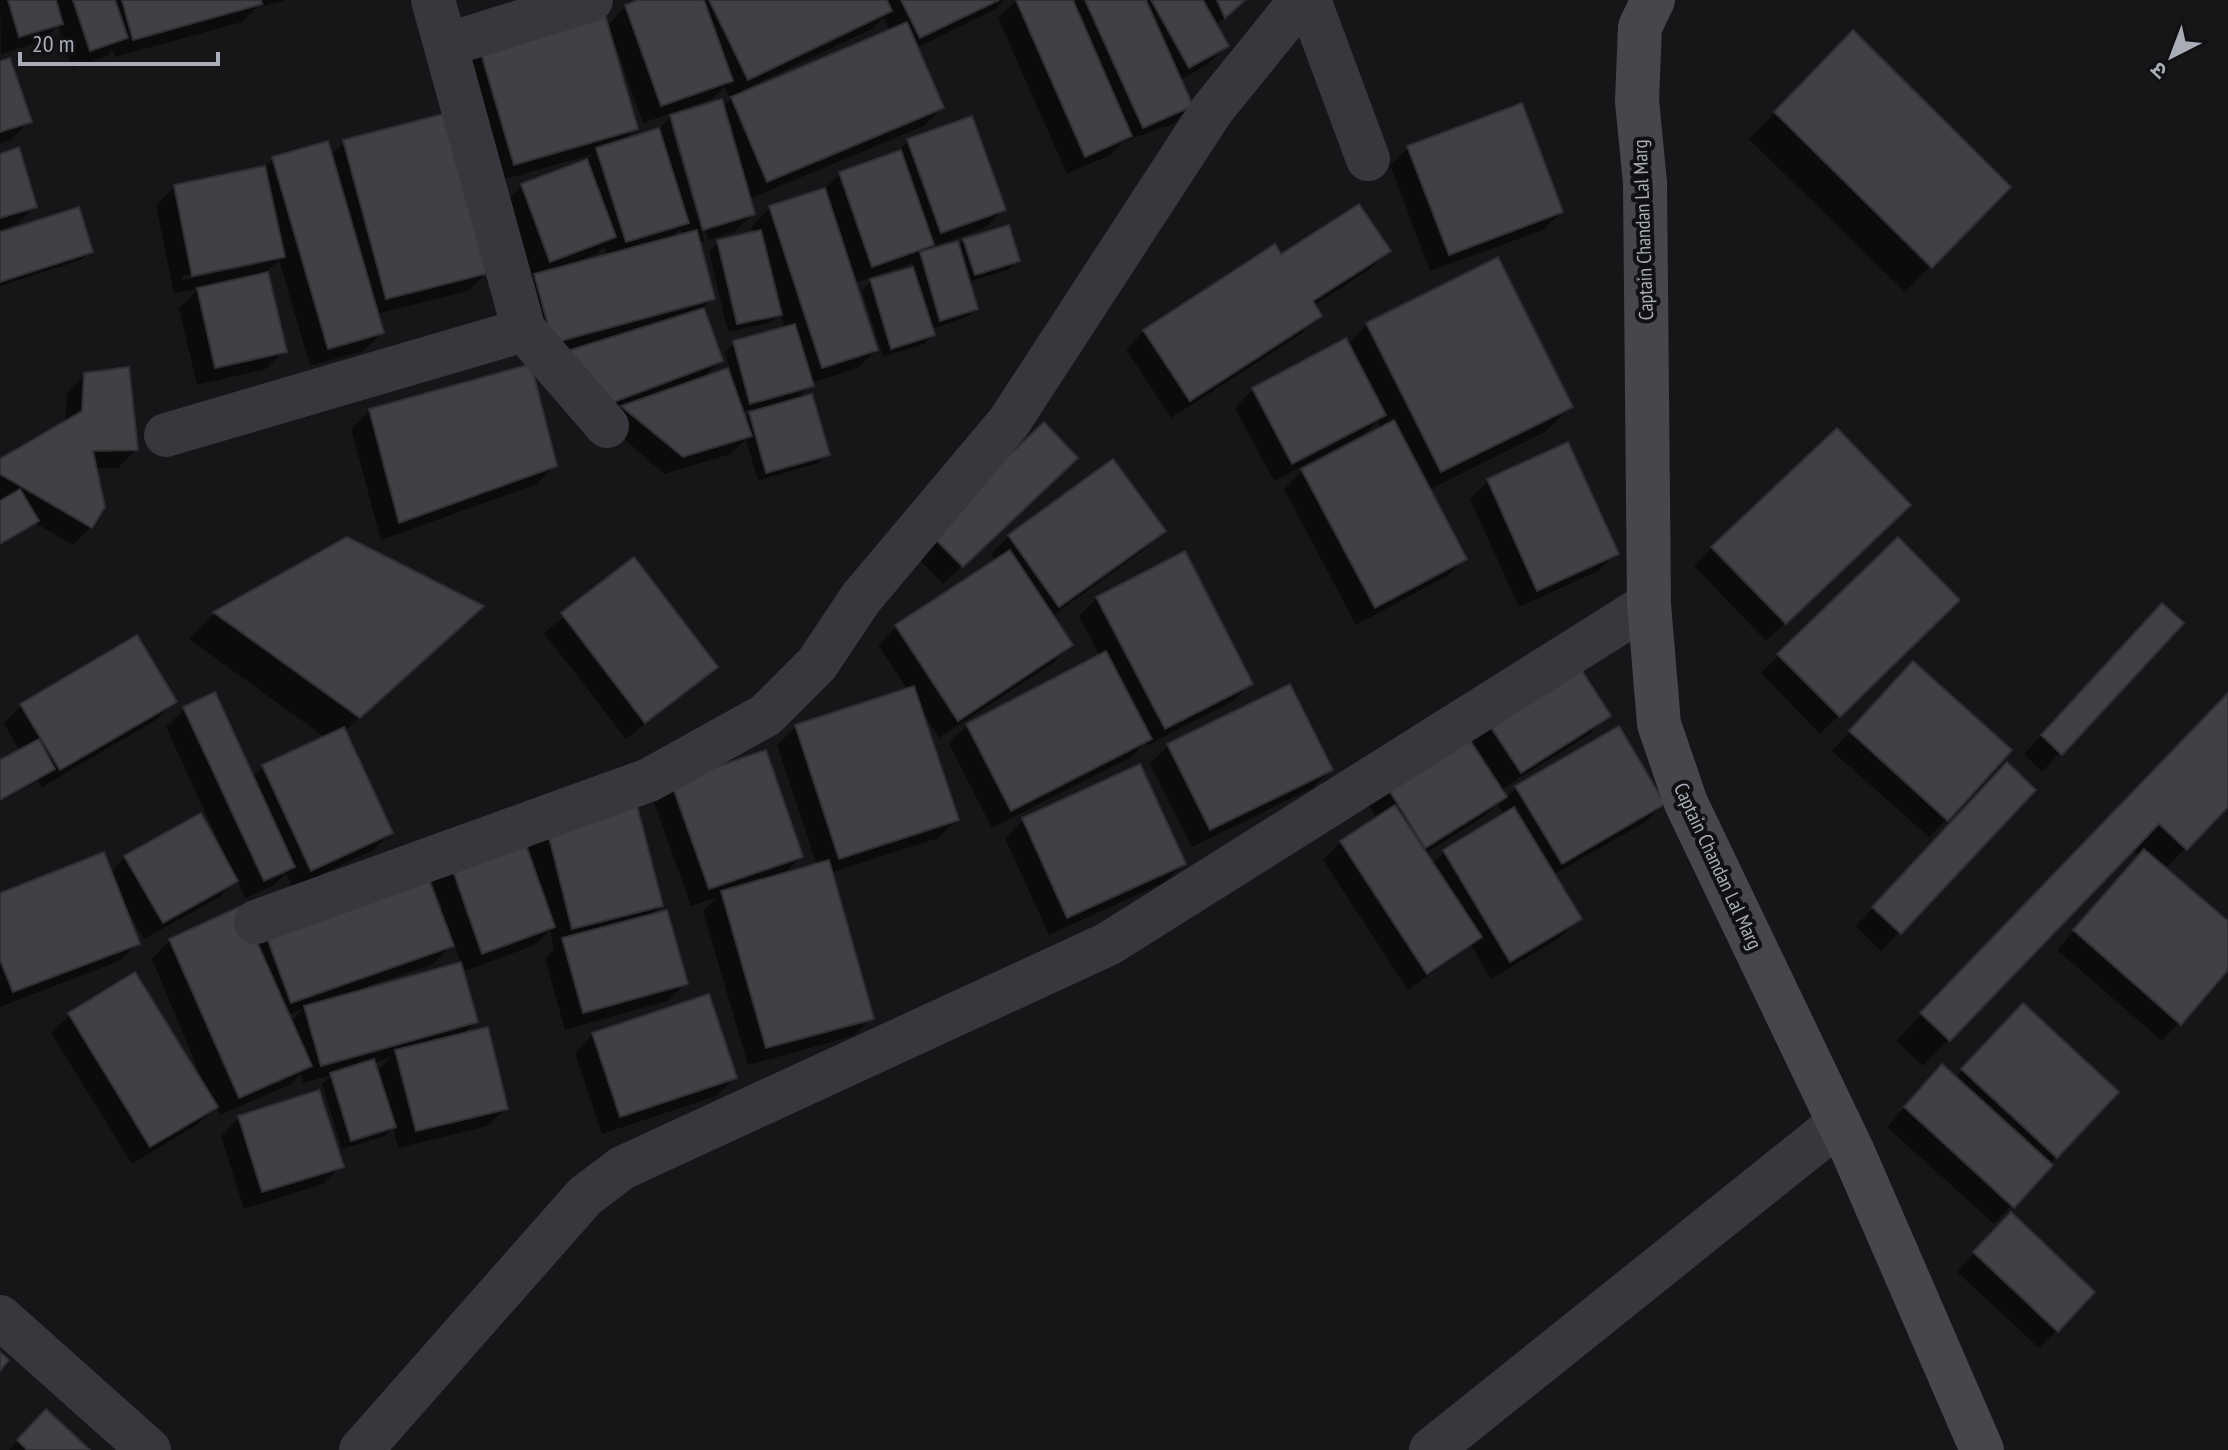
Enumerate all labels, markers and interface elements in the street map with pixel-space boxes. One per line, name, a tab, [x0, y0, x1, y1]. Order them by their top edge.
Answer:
scale bar	[20, 16, 218, 66]
north arrow	[2132, 16, 2212, 96]
text: 20 m	[32, 28, 74, 59]
text: उ	[2144, 55, 2173, 86]
street label: Captain Chandan Lal Marg	[1627, 139, 1659, 321]
street label: Captain Chandan Lal Marg	[1668, 779, 1768, 953]

